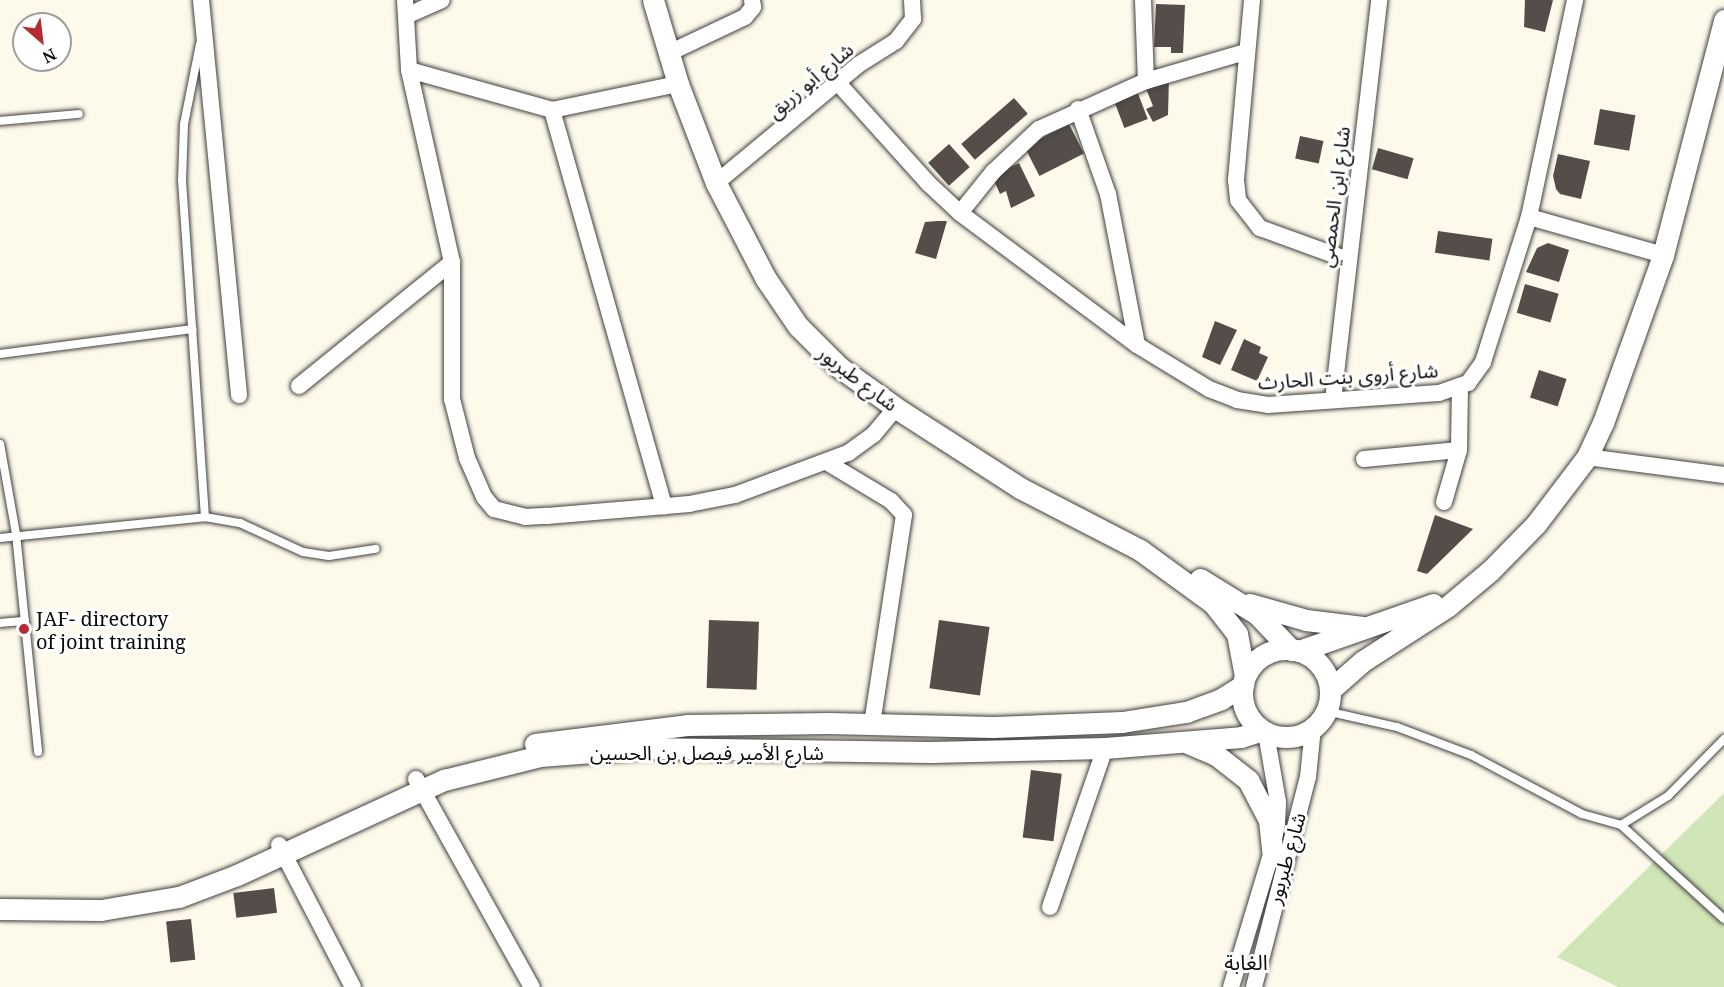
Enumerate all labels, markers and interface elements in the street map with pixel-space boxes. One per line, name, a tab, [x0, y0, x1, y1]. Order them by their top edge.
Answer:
north arrow	[12, 12, 72, 72]
street label: شارع أبو زريق	[762, 37, 858, 123]
text: N	[39, 43, 60, 69]
street label: شارع ابن الحمصي	[1313, 125, 1355, 269]
street label: شارع طبربور	[813, 340, 903, 416]
street label: شارع أروى بنت الحارث	[1257, 358, 1439, 394]
place label: JAF- directory of joint training	[36, 606, 186, 653]
marker: JAF- directory of joint training	[17, 622, 31, 636]
street label: شارع الأمير فيصل بن الحسين	[590, 740, 824, 764]
street label: شارع طبربور	[1262, 809, 1310, 907]
district label: الغابة	[1224, 949, 1268, 975]

